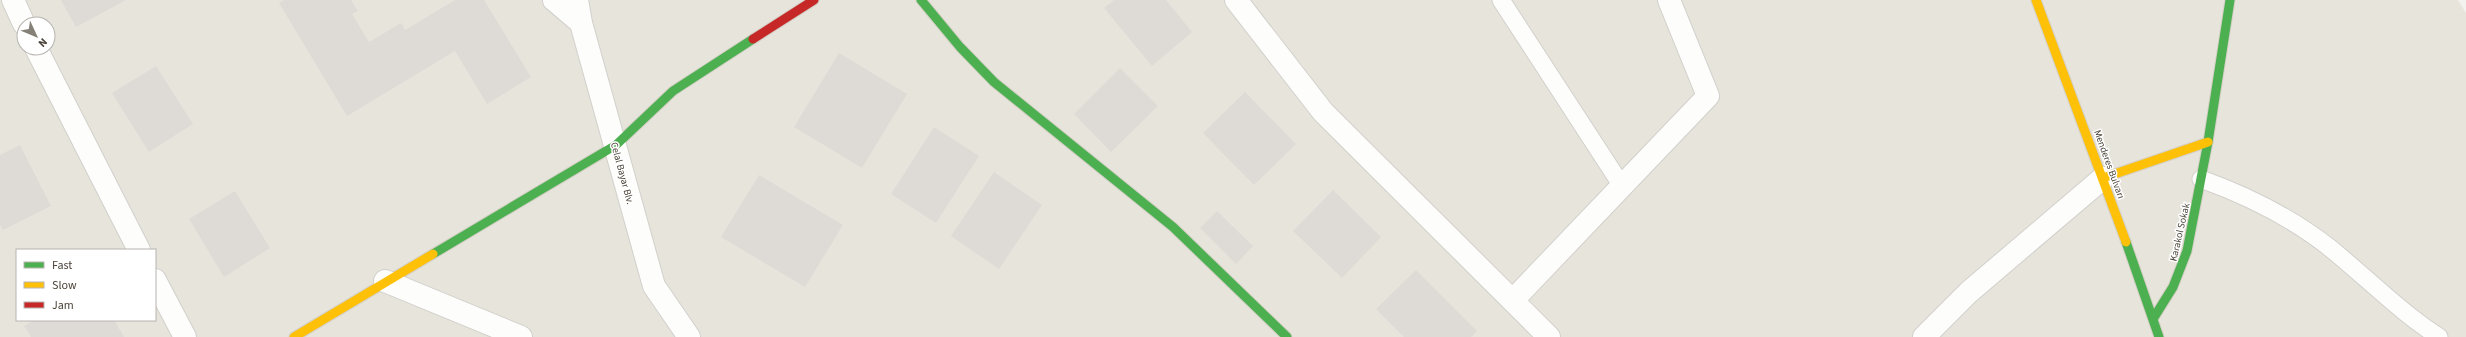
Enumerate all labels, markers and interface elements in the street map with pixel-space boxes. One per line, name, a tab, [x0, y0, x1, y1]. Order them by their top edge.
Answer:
north arrow	[16, 16, 56, 56]
text: N	[35, 35, 51, 50]
street label: Menderes Bulvarı	[2090, 128, 2128, 201]
street label: Celal Bayar Blv.	[607, 141, 637, 206]
street label: Karakol Sokak	[2166, 202, 2193, 263]
legend	[16, 249, 156, 321]
text: Fast	[52, 257, 72, 274]
text: Slow	[52, 277, 77, 294]
text: Jam	[52, 297, 74, 314]

